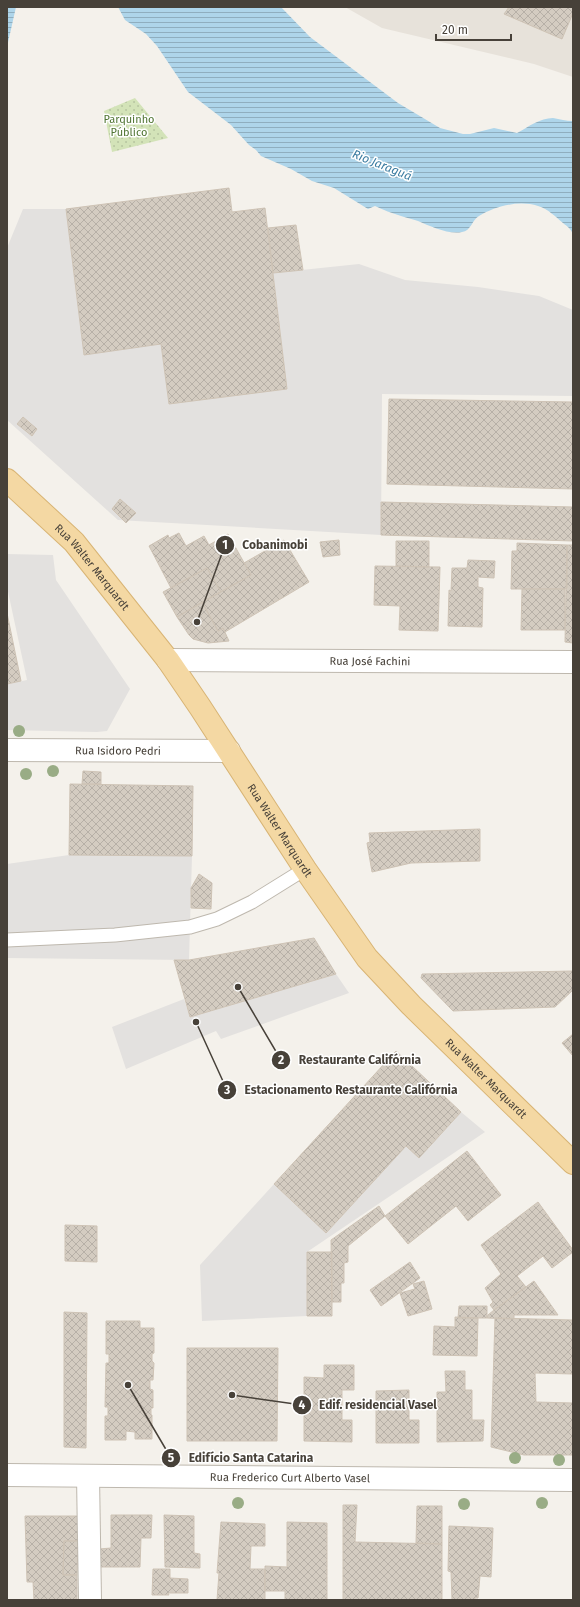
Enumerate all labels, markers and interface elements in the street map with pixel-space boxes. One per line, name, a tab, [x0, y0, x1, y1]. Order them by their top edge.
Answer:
scale bar	[436, 16, 511, 42]
text: 20 m	[442, 23, 468, 37]
park label: Parquinho Público	[103, 113, 155, 139]
water label: Rio Jaraguá	[350, 147, 414, 183]
street label: Rua Walter Marquardt	[52, 521, 132, 613]
callout: Cobanimobi	[215, 533, 316, 557]
text: 1	[222, 538, 228, 552]
text: Cobanimobi	[242, 538, 308, 552]
street label: Rua José Fachini	[329, 654, 411, 668]
street label: Rua Isidoro Pedri	[75, 744, 161, 757]
street label: Rua Walter Marquardt	[245, 781, 315, 880]
street label: Rua Walter Marquardt	[443, 1036, 530, 1121]
callout: Restaurante Califórnia	[271, 1048, 429, 1072]
text: 2	[278, 1053, 284, 1067]
text: Restaurante Califórnia	[299, 1053, 422, 1067]
callout: Estacionamento Restaurante Califórnia	[217, 1078, 466, 1102]
text: 3	[223, 1083, 230, 1097]
text: Estacionamento Restaurante Califórnia	[244, 1083, 458, 1097]
callout: Edif. residencial Vasel	[292, 1393, 445, 1417]
text: 4	[299, 1398, 306, 1412]
text: Edif. residencial Vasel	[319, 1398, 437, 1412]
callout: Edifício Santa Catarina	[161, 1446, 322, 1470]
text: 5	[168, 1451, 175, 1465]
text: Edifício Santa Catarina	[189, 1451, 314, 1465]
street label: Rua Frederico Curt Alberto Vasel	[210, 1470, 370, 1485]

